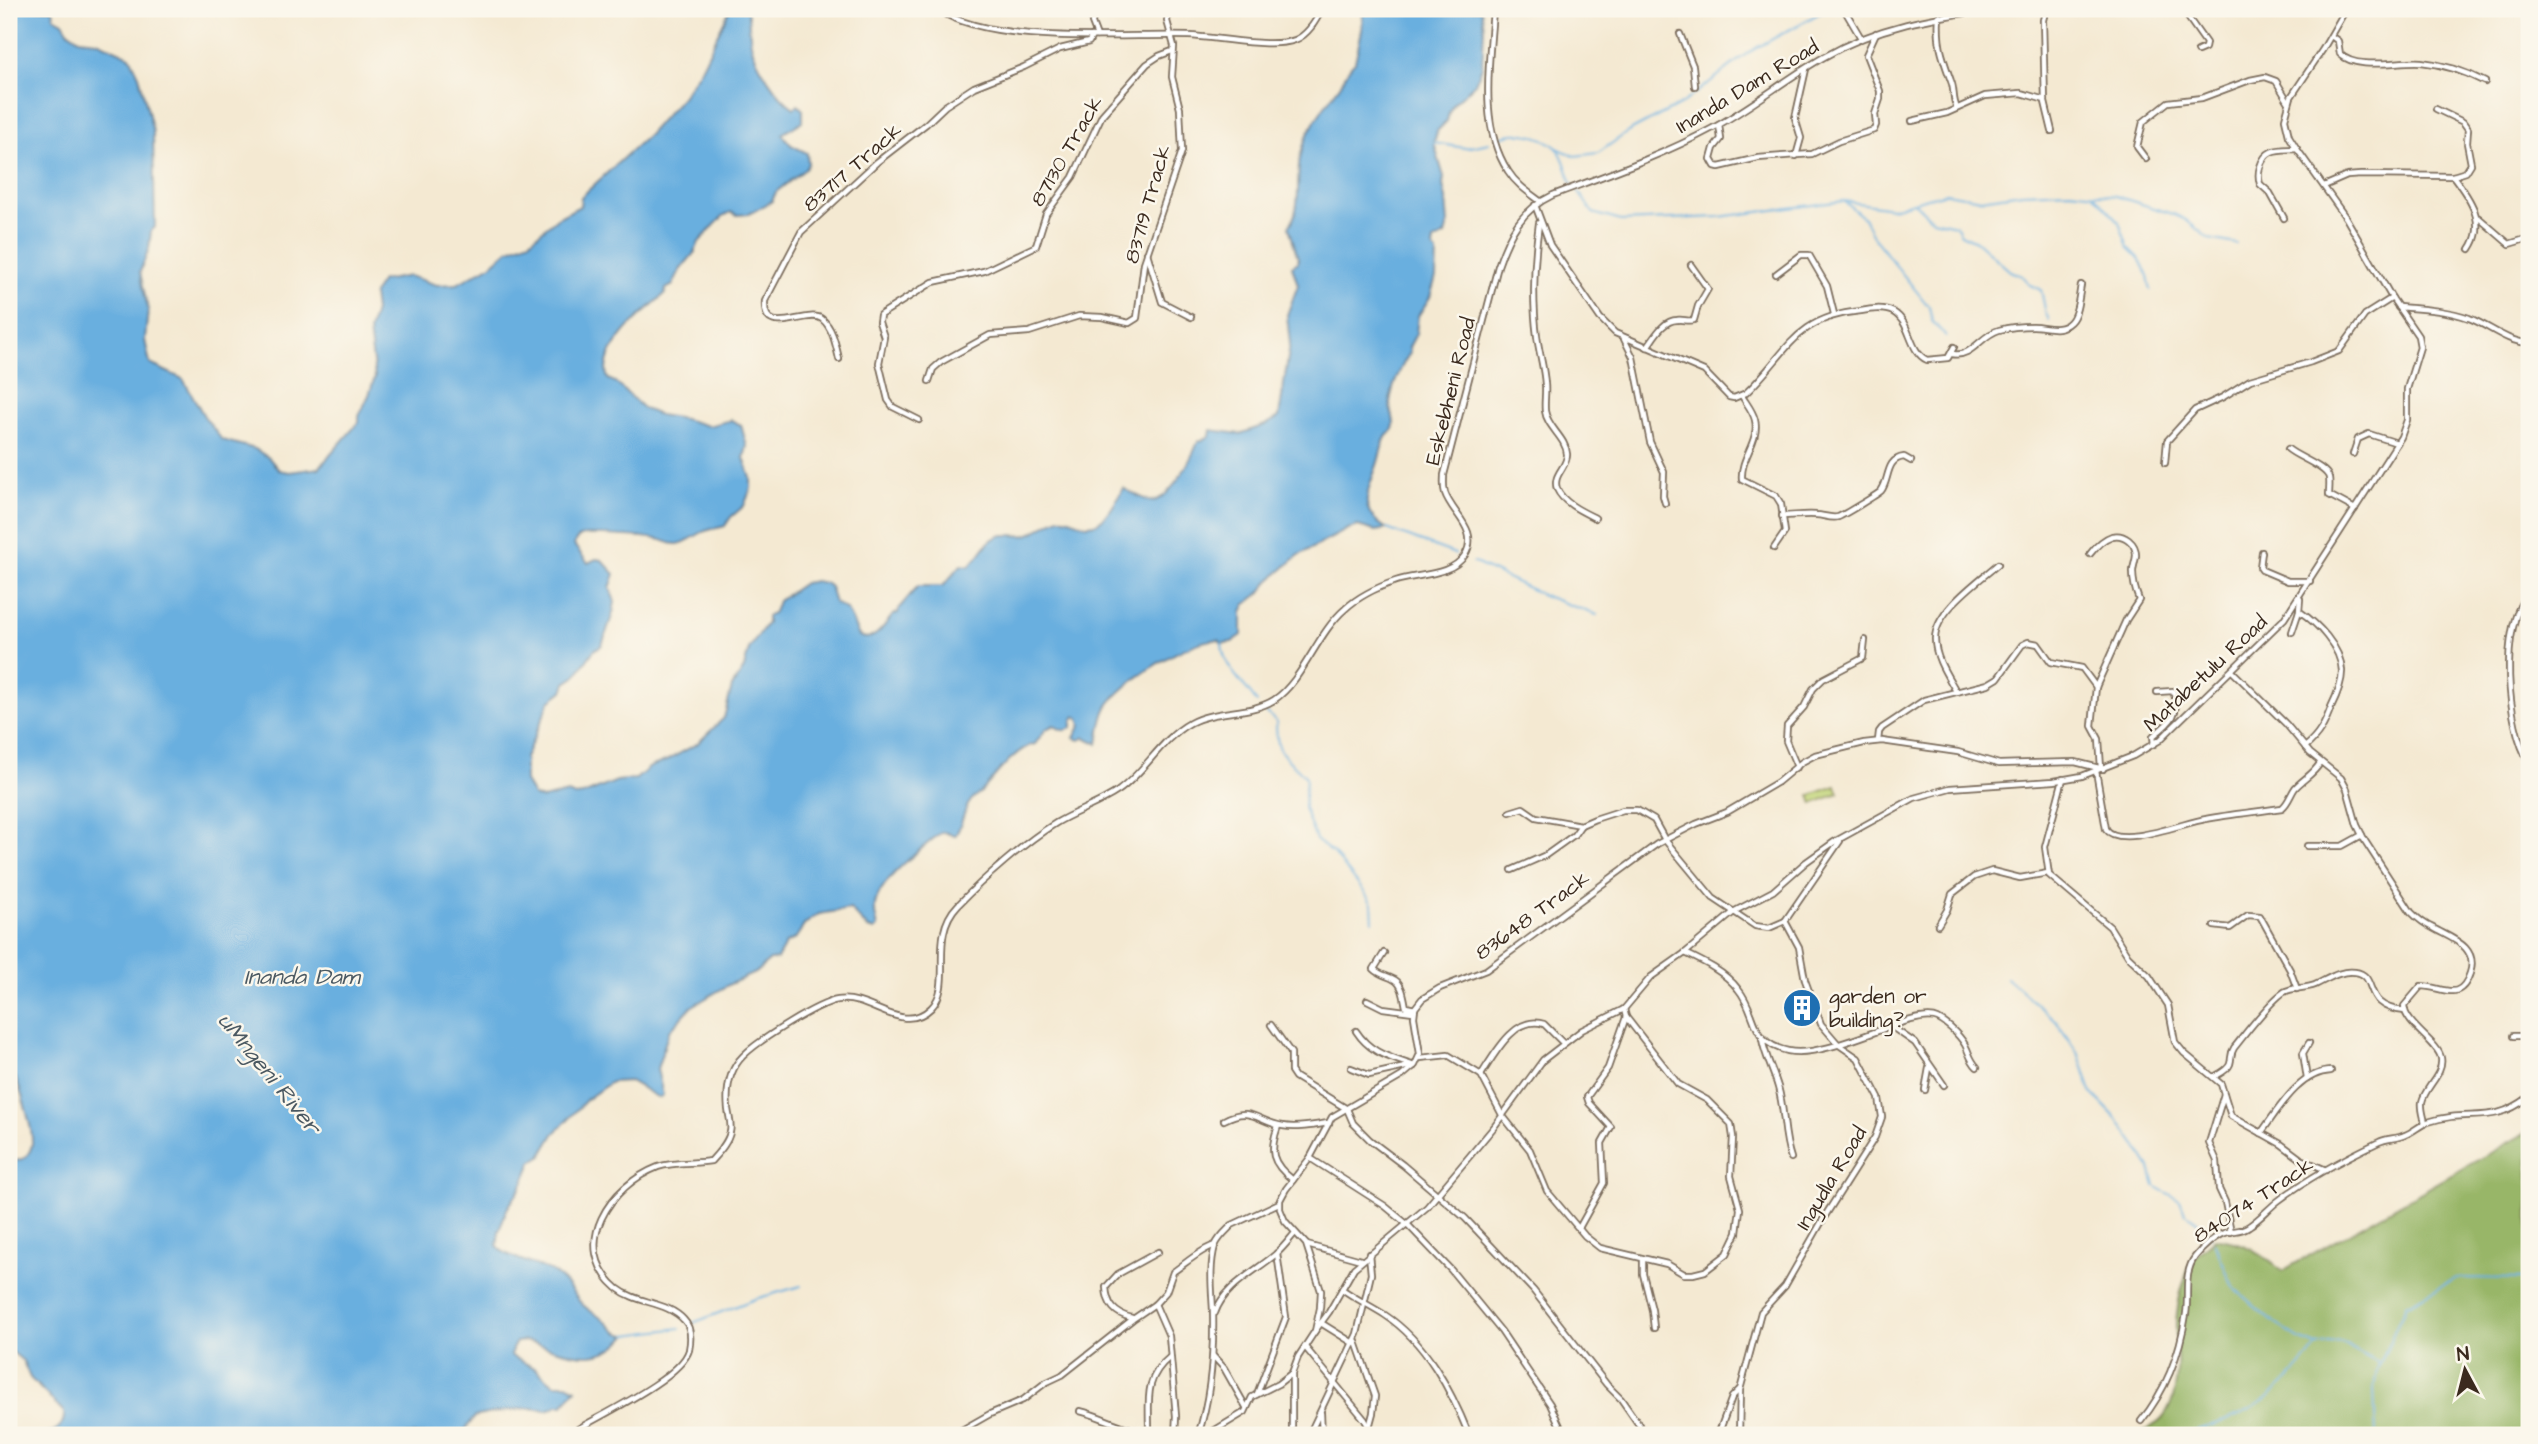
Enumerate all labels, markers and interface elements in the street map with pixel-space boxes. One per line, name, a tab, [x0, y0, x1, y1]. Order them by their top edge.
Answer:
street label: Inanda Dam Road	[1670, 32, 1824, 141]
street label: 87130 Track	[1023, 91, 1110, 212]
street label: 83717 Track	[796, 116, 908, 219]
street label: 83719 Track	[1117, 142, 1178, 267]
street label: Eskebheni Road	[1418, 314, 1483, 468]
street label: Matabetulu Road	[2137, 608, 2274, 739]
street label: 83648 Track	[1469, 864, 1596, 967]
water label: Inanda Dam	[244, 961, 362, 993]
place label: garden or building?	[1829, 982, 1927, 1037]
building icon: garden or building?	[1781, 987, 1823, 1029]
water label: uMngeni River	[210, 1006, 330, 1143]
street label: Ingudla Road	[1789, 1121, 1876, 1237]
street label: 84074 Track	[2187, 1151, 2319, 1250]
north arrow	[2430, 1336, 2500, 1406]
text: N	[2456, 1340, 2471, 1369]

